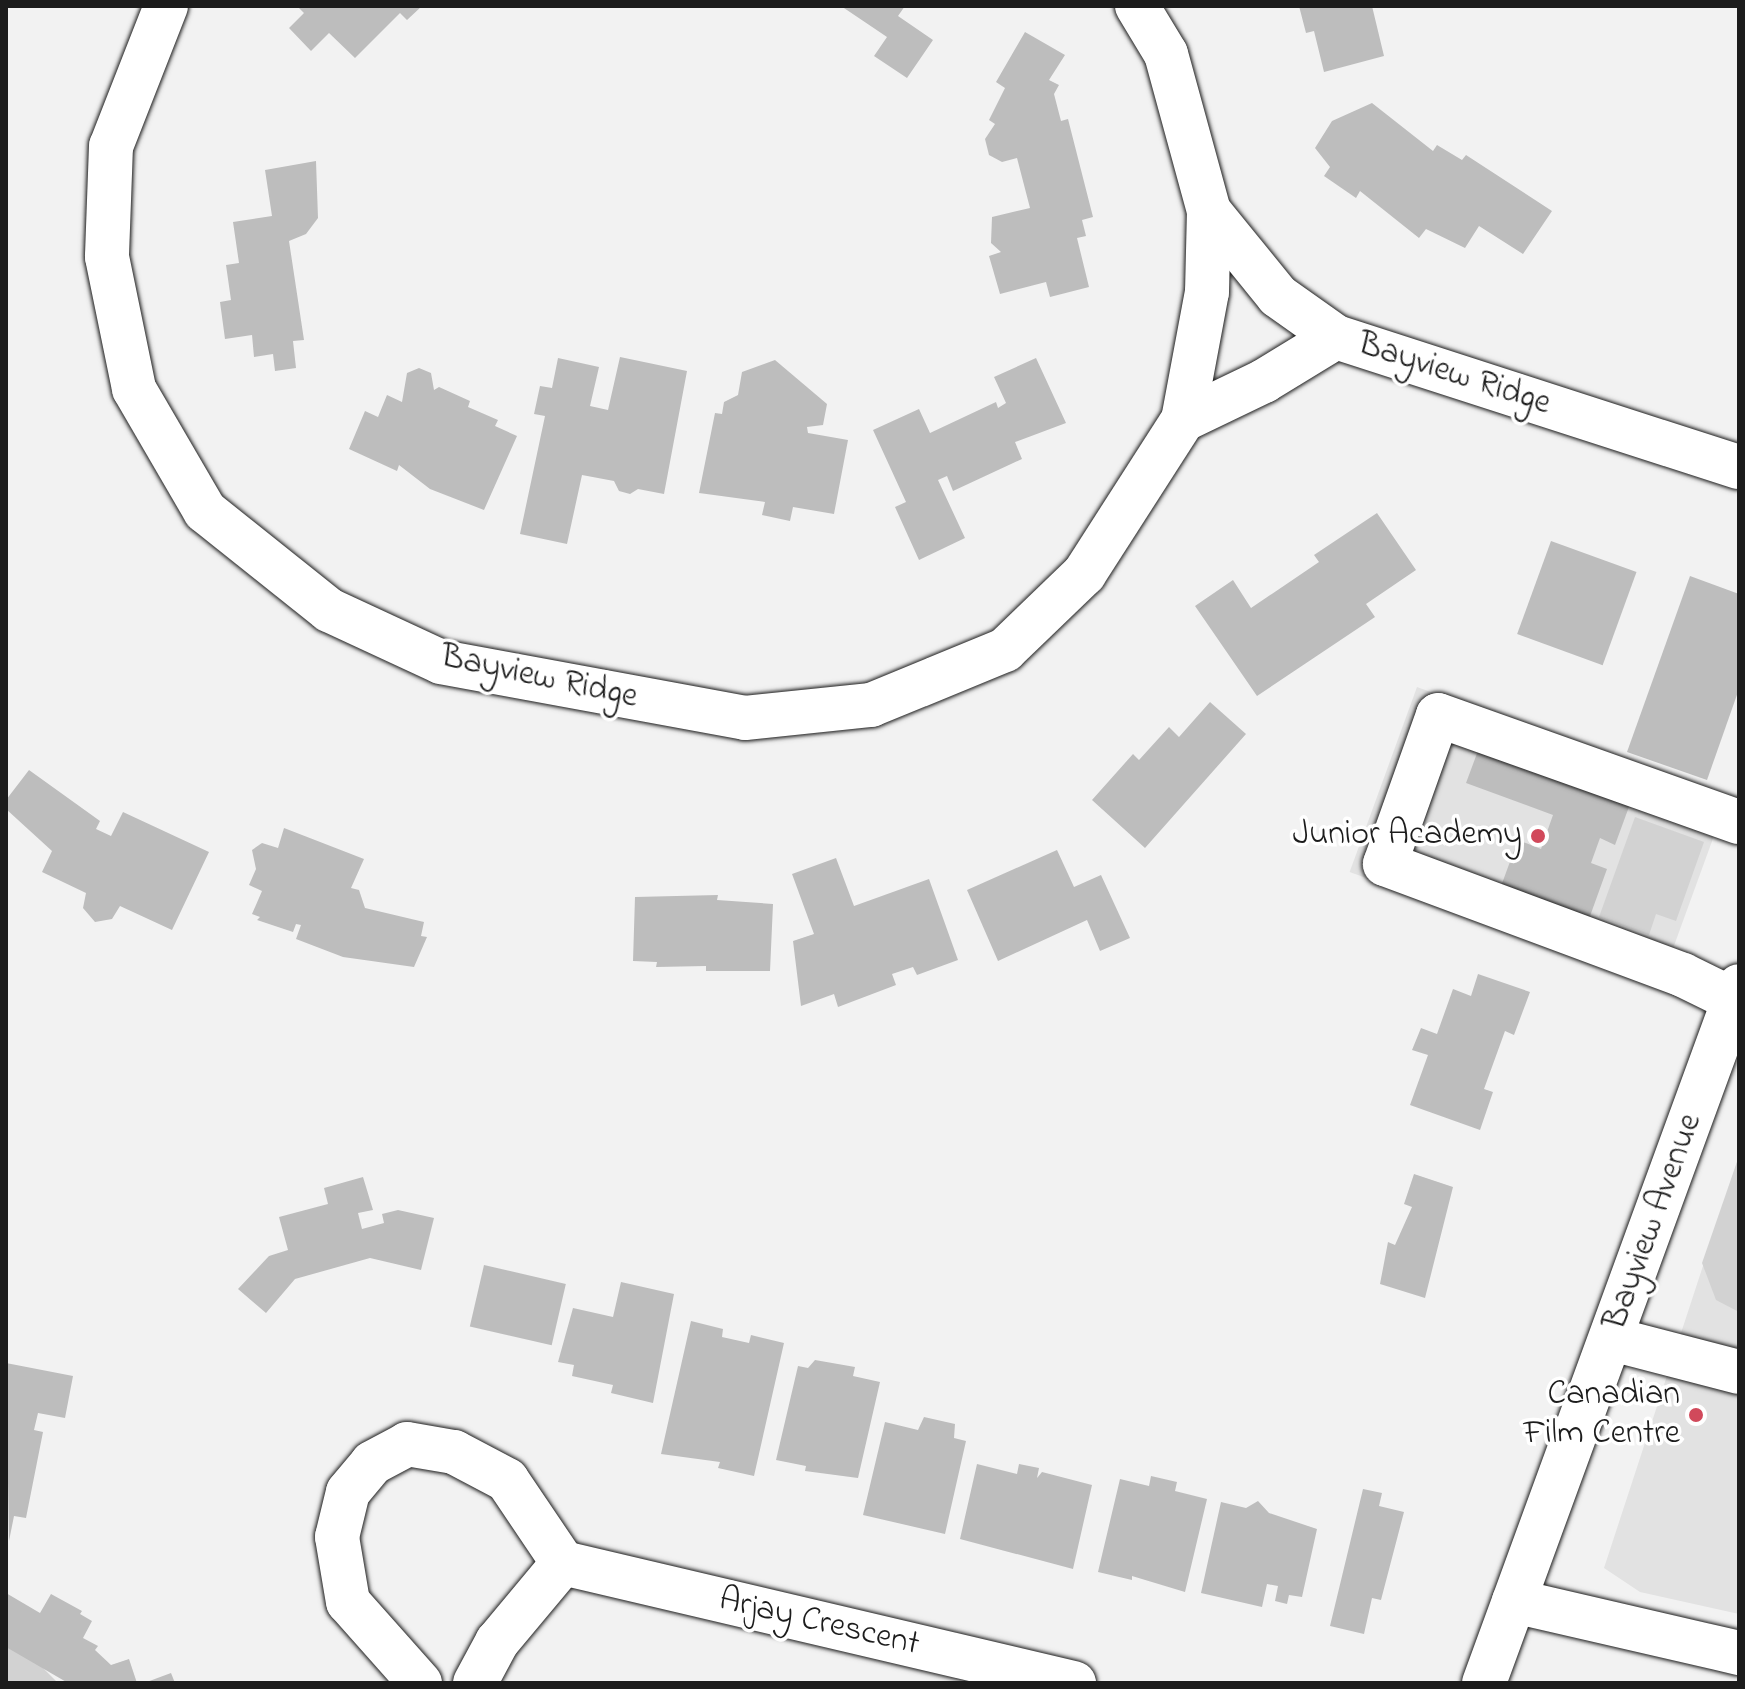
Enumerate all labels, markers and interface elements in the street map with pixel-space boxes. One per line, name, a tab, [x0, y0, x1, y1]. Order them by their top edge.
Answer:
street label: Bayview Ridge	[1353, 325, 1555, 425]
street label: Bayview Ridge	[437, 637, 641, 719]
place label: Junior Academy	[1292, 816, 1522, 856]
marker: Junior Academy	[1529, 827, 1547, 845]
street label: Bayview Avenue	[1596, 1108, 1712, 1336]
place label: Canadian Film Centre	[1523, 1375, 1680, 1454]
marker: Canadian Film Centre	[1687, 1406, 1705, 1424]
street label: Arjay Crescent	[715, 1580, 923, 1666]

